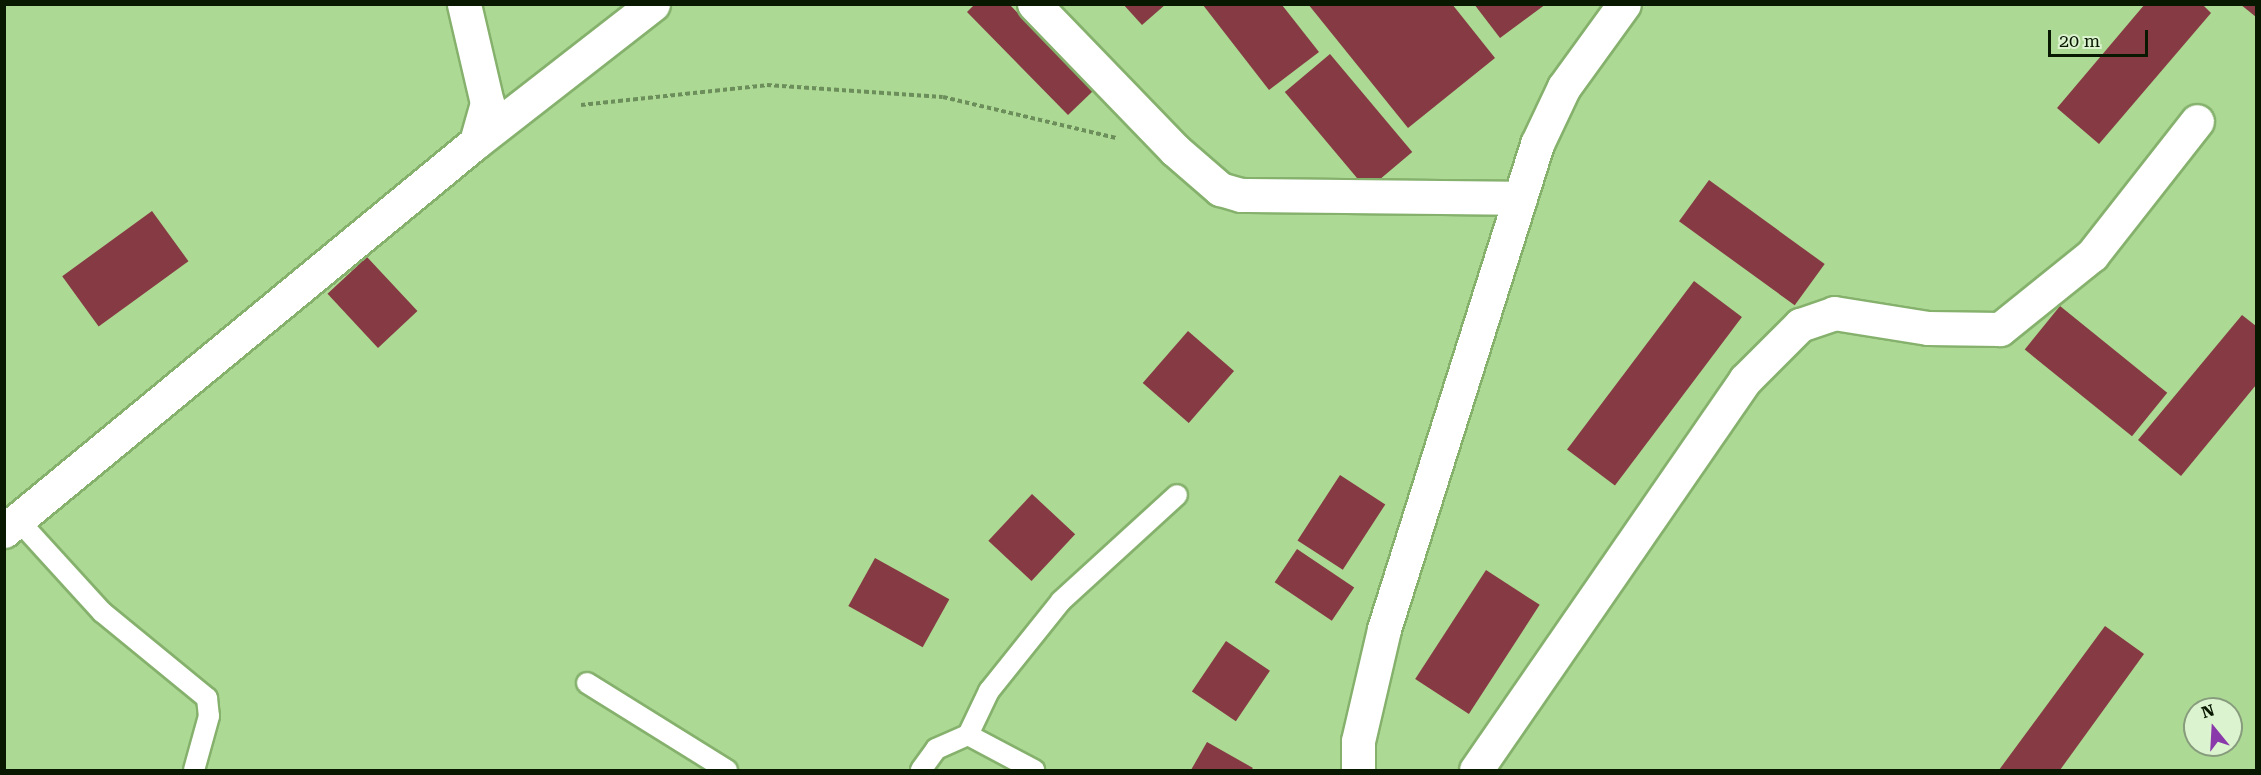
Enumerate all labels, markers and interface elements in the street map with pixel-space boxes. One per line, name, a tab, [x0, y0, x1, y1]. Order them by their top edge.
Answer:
scale bar	[2051, 18, 2152, 56]
text: 20 m	[2059, 30, 2100, 51]
north arrow	[2183, 697, 2243, 757]
text: N	[2199, 700, 2217, 722]

